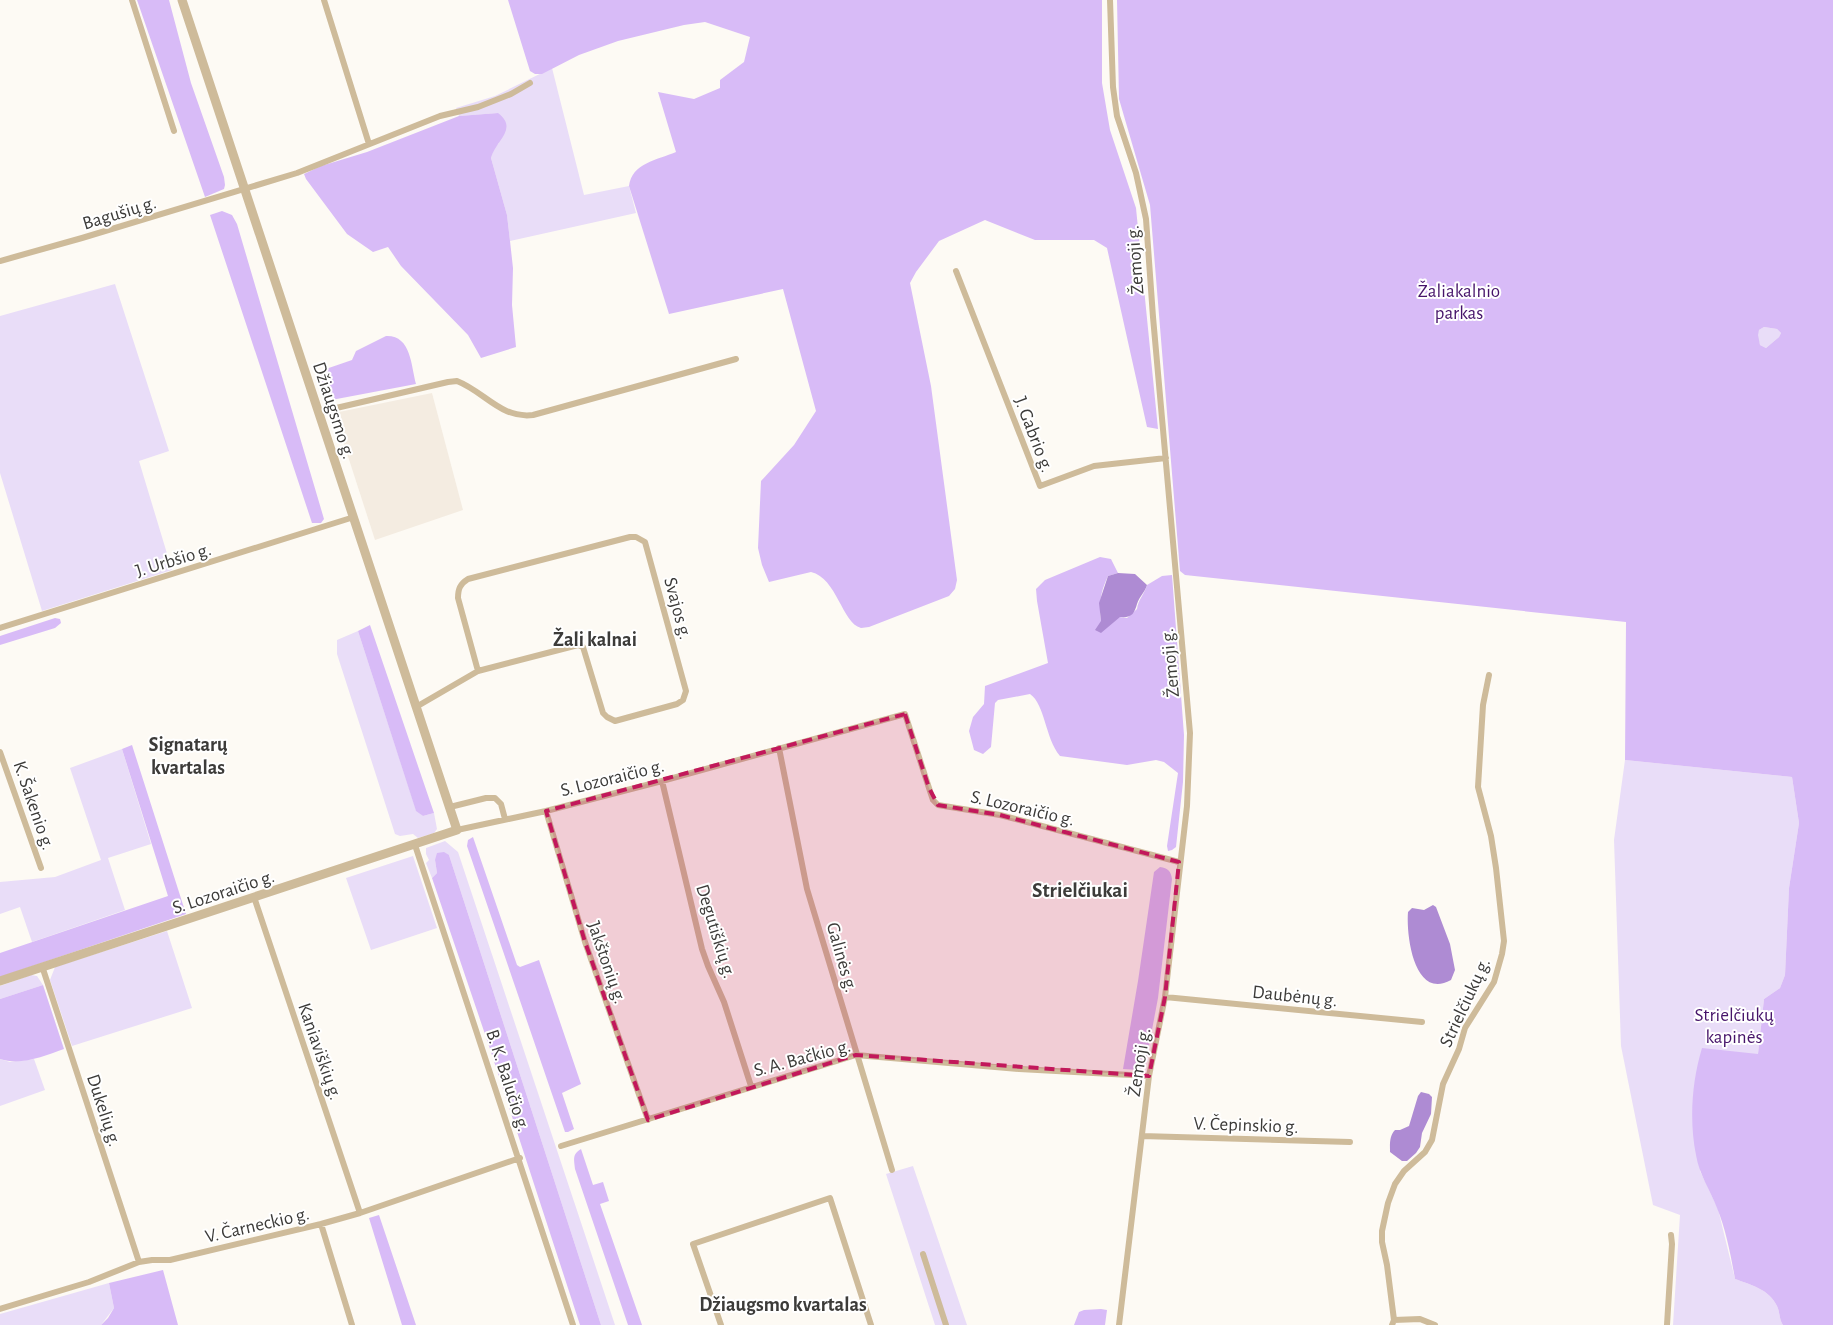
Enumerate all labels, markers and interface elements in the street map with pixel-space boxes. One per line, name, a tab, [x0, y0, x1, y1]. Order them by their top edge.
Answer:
street label: Bagušių g.	[80, 193, 159, 234]
street label: Žemoji g.	[1122, 225, 1147, 295]
park label: Žaliakalnio parkas	[1418, 280, 1500, 323]
street label: Džiaugsmo g.	[309, 360, 358, 461]
street label: J. Gabrio g.	[1011, 394, 1057, 475]
street label: J. Urbšio g.	[133, 540, 213, 581]
street label: Svajos g.	[660, 575, 695, 641]
district label: Žali kalnai	[553, 627, 637, 650]
street label: Žemoji g.	[1156, 628, 1183, 698]
district label: Signatarų kvartalas	[148, 735, 228, 778]
street label: S. Lozoraičio g.	[559, 756, 666, 800]
street label: K. Šakenio g.	[9, 758, 60, 852]
street label: S. Lozoraičio g.	[969, 787, 1076, 830]
street label: S. Lozoraičio g.	[170, 867, 277, 918]
district label: Strielčiukai	[1032, 880, 1128, 901]
street label: Degutiškių g.	[692, 882, 739, 981]
street label: Jakštonių g.	[584, 919, 630, 1006]
street label: Galinės g.	[823, 920, 861, 994]
street label: Strielčiukų g.	[1436, 955, 1494, 1050]
street label: Daubėnų g.	[1251, 983, 1338, 1010]
street label: Kaniaviškių g.	[294, 1001, 345, 1102]
park label: Strielčiukų kapinės	[1694, 1006, 1774, 1047]
street label: Žemoji g.	[1123, 1026, 1154, 1098]
street label: B. K. Balučio g.	[482, 1027, 533, 1134]
street label: S. A. Bačkio g.	[752, 1036, 853, 1080]
street label: Dukelių g.	[83, 1072, 124, 1149]
street label: V. Čepinskio g.	[1193, 1112, 1299, 1137]
street label: V. Čarneckio g.	[203, 1202, 311, 1247]
district label: Džiaugsmo kvartalas	[699, 1295, 867, 1315]

